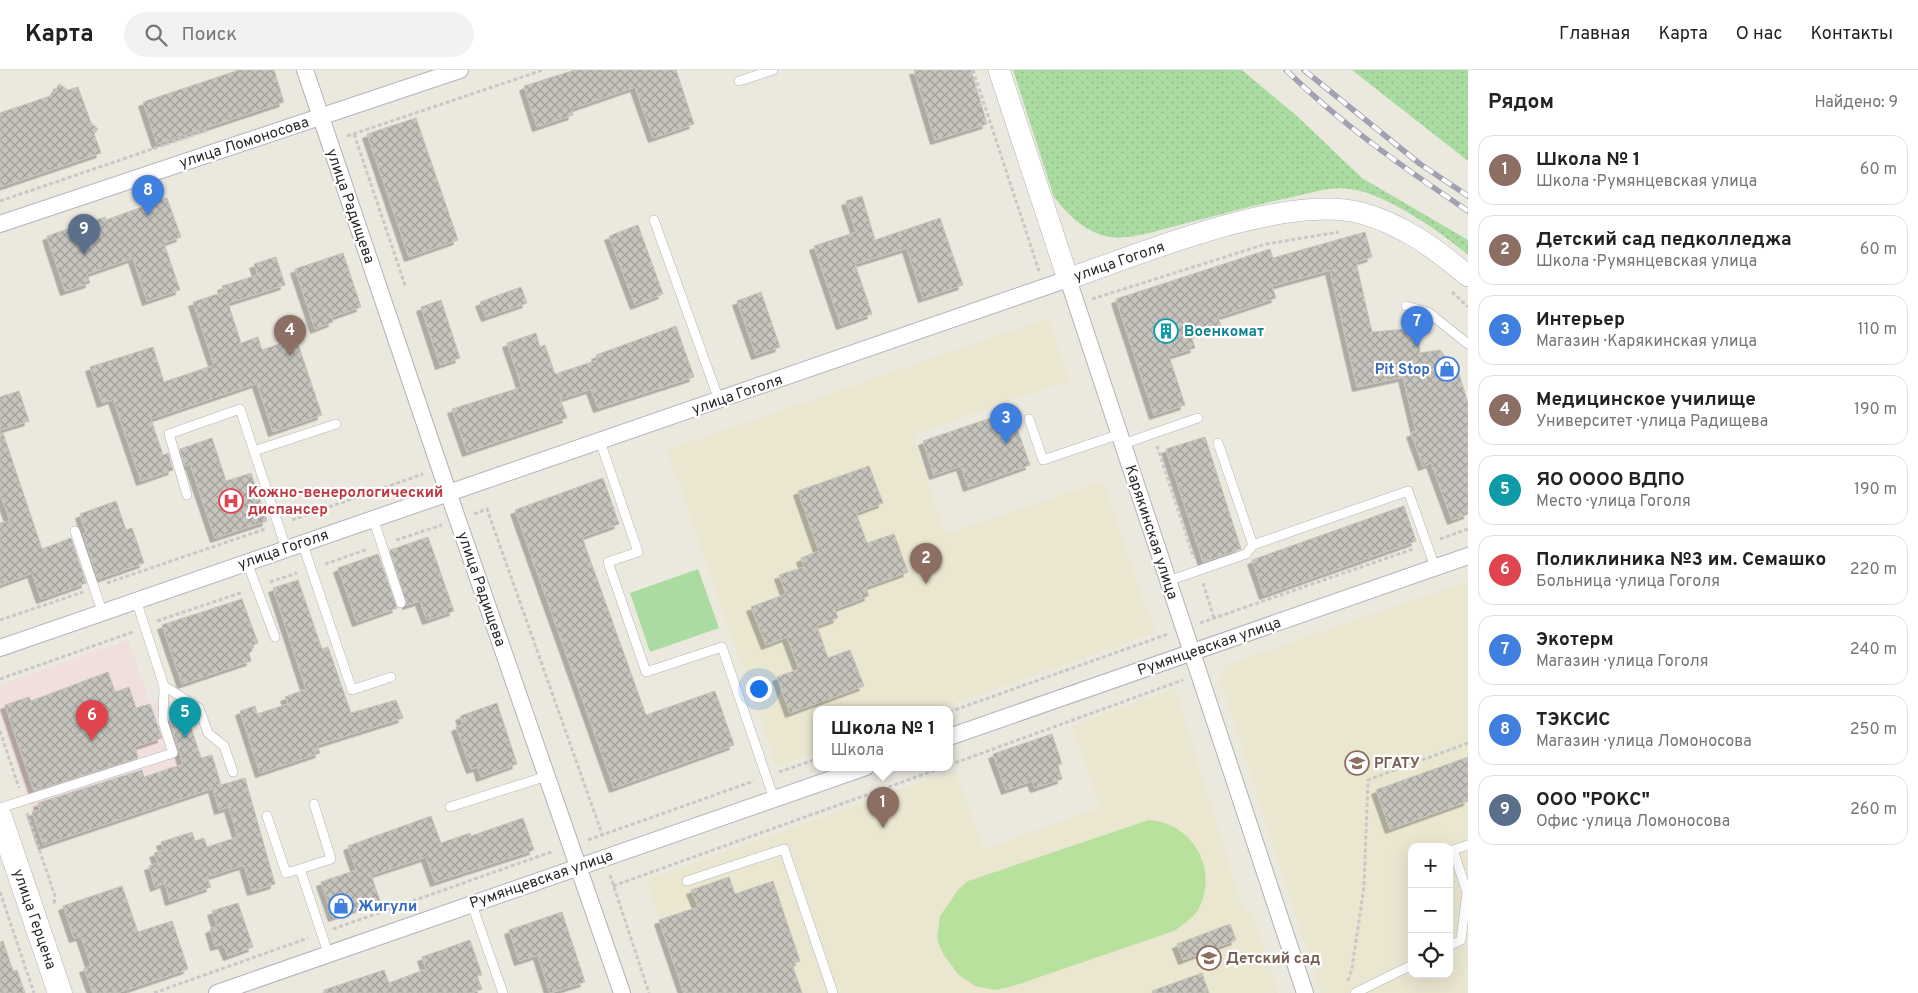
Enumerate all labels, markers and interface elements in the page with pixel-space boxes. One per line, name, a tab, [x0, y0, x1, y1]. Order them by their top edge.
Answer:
search box	[124, 12, 474, 57]
text: Карта	[25, 20, 94, 50]
icon: search	[142, 21, 170, 49]
text: Поиск	[182, 23, 237, 47]
text: Главная	[1559, 23, 1630, 46]
text: Карта	[1658, 23, 1708, 46]
text: О нас	[1736, 23, 1782, 46]
text: Контакты	[1810, 23, 1893, 46]
text: Рядом	[1488, 89, 1554, 116]
text: Найдено: 9	[1815, 93, 1898, 113]
street label: улица Ломоносова	[177, 113, 312, 173]
street label: улица Радищева	[321, 147, 378, 266]
text: Школа № 1	[1536, 148, 1640, 172]
text: 1	[1502, 160, 1508, 180]
text: 60 m	[1860, 160, 1897, 180]
text: Школа · Румянцевская улица	[1536, 172, 1757, 192]
pin: 8	[132, 175, 164, 216]
pin: 9	[68, 214, 100, 255]
text: Детский сад педколледжа	[1536, 228, 1792, 252]
street label: улица Гоголя	[1072, 238, 1167, 287]
text: 2	[1500, 240, 1510, 260]
text: 60 m	[1860, 240, 1897, 260]
text: Школа · Румянцевская улица	[1536, 252, 1757, 272]
pin: 7	[1401, 306, 1433, 347]
text: Интерьер	[1536, 308, 1625, 332]
pin: 4	[274, 315, 306, 356]
building icon: Военкомат	[1153, 318, 1179, 344]
text: 3	[1500, 320, 1510, 340]
text: 110 m	[1857, 320, 1897, 340]
place label: Военкомат	[1184, 323, 1264, 342]
text: Магазин · Карякинская улица	[1536, 332, 1757, 352]
shop icon: Pit Stop	[1434, 356, 1460, 382]
place label: Pit Stop	[1375, 361, 1430, 380]
street label: улица Гоголя	[690, 371, 785, 420]
text: Медицинское училище	[1536, 388, 1756, 412]
text: 4	[1500, 400, 1510, 420]
text: 190 m	[1854, 400, 1897, 420]
pin: 3	[990, 403, 1022, 444]
text: Университет · улица Радищева	[1536, 412, 1768, 432]
street label: Карякинская улица	[1120, 463, 1181, 602]
text: ЯО ОООО ВДПО	[1536, 468, 1685, 492]
text: 5	[1500, 480, 1510, 500]
text: 190 m	[1854, 480, 1897, 500]
place label: Кожно-венерологический диспансер	[248, 484, 443, 520]
hospital icon: Кожно-венерологический диспансер	[218, 488, 244, 514]
text: Место · улица Гоголя	[1536, 492, 1691, 512]
street label: улица Гоголя	[236, 526, 331, 575]
street label: улица Радищева	[452, 530, 509, 649]
pin: 2	[910, 543, 942, 584]
text: Поликлиника №3 им. Семашко	[1536, 548, 1826, 572]
text: 6	[1500, 560, 1510, 580]
text: 220 m	[1850, 560, 1897, 580]
text: Больница · улица Гоголя	[1536, 572, 1720, 592]
street label: Румянцевская улица	[1135, 614, 1284, 681]
text: Экотерм	[1536, 628, 1614, 652]
text: 7	[1501, 640, 1509, 660]
text: 240 m	[1850, 640, 1897, 660]
text: Магазин · улица Гоголя	[1536, 652, 1708, 672]
your location	[746, 676, 772, 702]
pin: 5	[169, 697, 201, 738]
pin: 6	[76, 700, 108, 741]
popup	[813, 706, 953, 771]
text: ТЭКСИС	[1536, 708, 1610, 732]
text: Школа № 1	[831, 717, 935, 741]
text: 8	[1500, 720, 1510, 740]
text: 250 m	[1850, 720, 1897, 740]
text: Магазин · улица Ломоносова	[1536, 732, 1752, 752]
text: Школа	[831, 741, 884, 761]
school or university icon: РГАТУ	[1344, 750, 1370, 776]
place label: РГАТУ	[1374, 755, 1420, 774]
pin: 1	[867, 787, 899, 828]
text: ООО "РОКС"	[1536, 788, 1650, 812]
text: 9	[1500, 800, 1510, 820]
text: 260 m	[1850, 800, 1897, 820]
text: Офис · улица Ломоносова	[1536, 812, 1730, 832]
map controls	[1408, 843, 1453, 978]
button: +	[1408, 843, 1453, 888]
street label: Румянцевская улица	[467, 847, 616, 914]
street label: улица Герцена	[8, 867, 60, 972]
button: −	[1408, 888, 1453, 933]
shop icon: Жигули	[328, 893, 354, 919]
place label: Жигули	[358, 898, 417, 917]
button: locate	[1408, 933, 1453, 978]
school or university icon: Детский сад	[1196, 945, 1222, 971]
place label: Детский сад	[1226, 950, 1320, 969]

